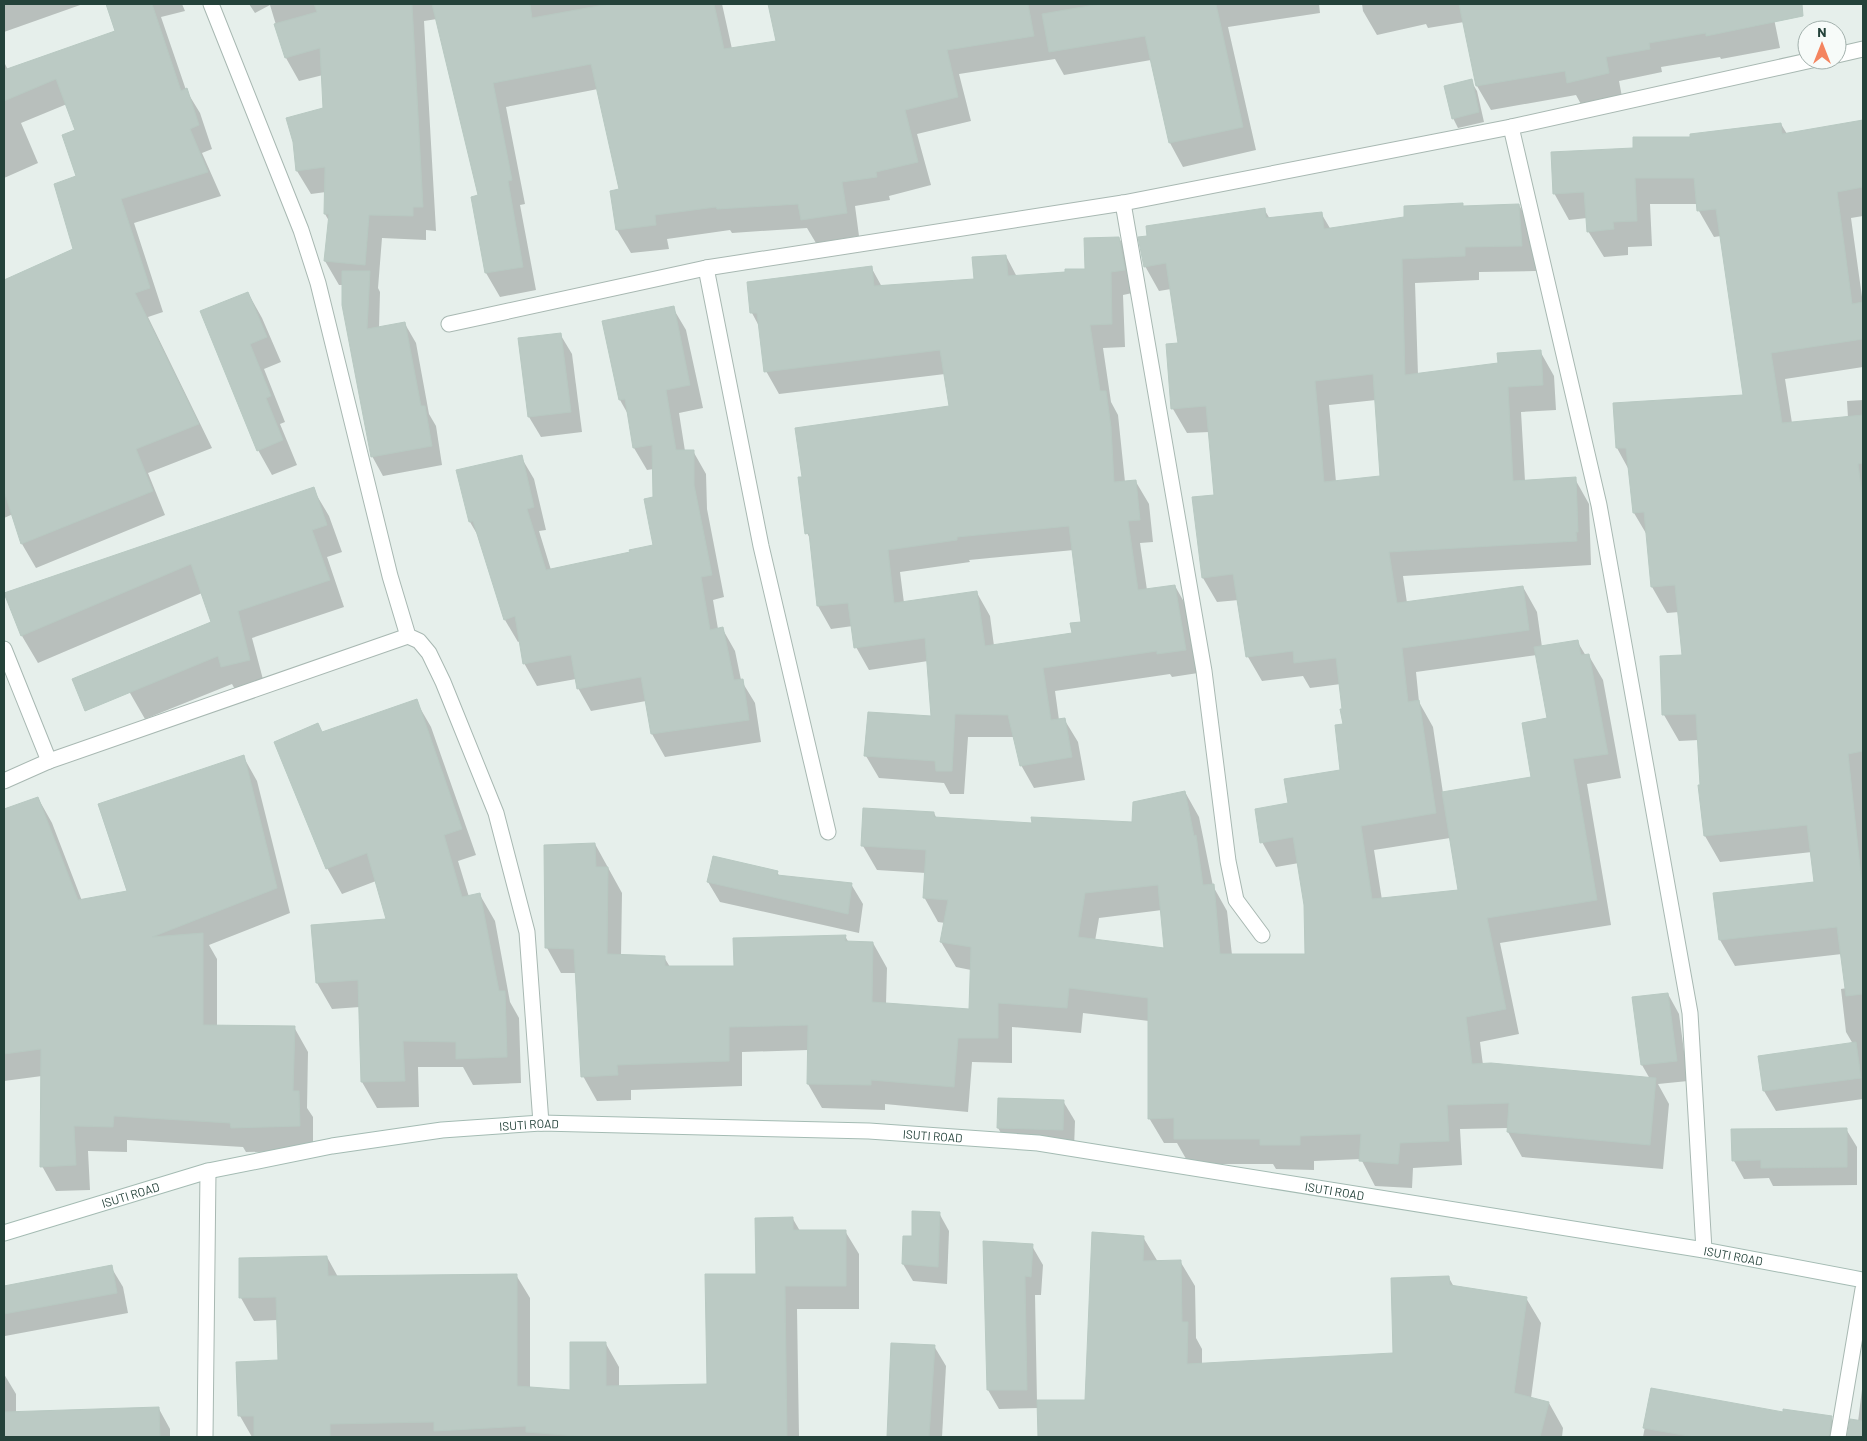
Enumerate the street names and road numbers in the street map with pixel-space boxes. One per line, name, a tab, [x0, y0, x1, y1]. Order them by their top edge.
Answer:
street label: ISUTI ROAD	[499, 1116, 559, 1133]
street label: ISUTI ROAD	[902, 1126, 963, 1145]
street label: ISUTI ROAD	[100, 1179, 161, 1210]
street label: ISUTI ROAD	[1304, 1179, 1365, 1202]
street label: ISUTI ROAD	[1703, 1243, 1764, 1268]

